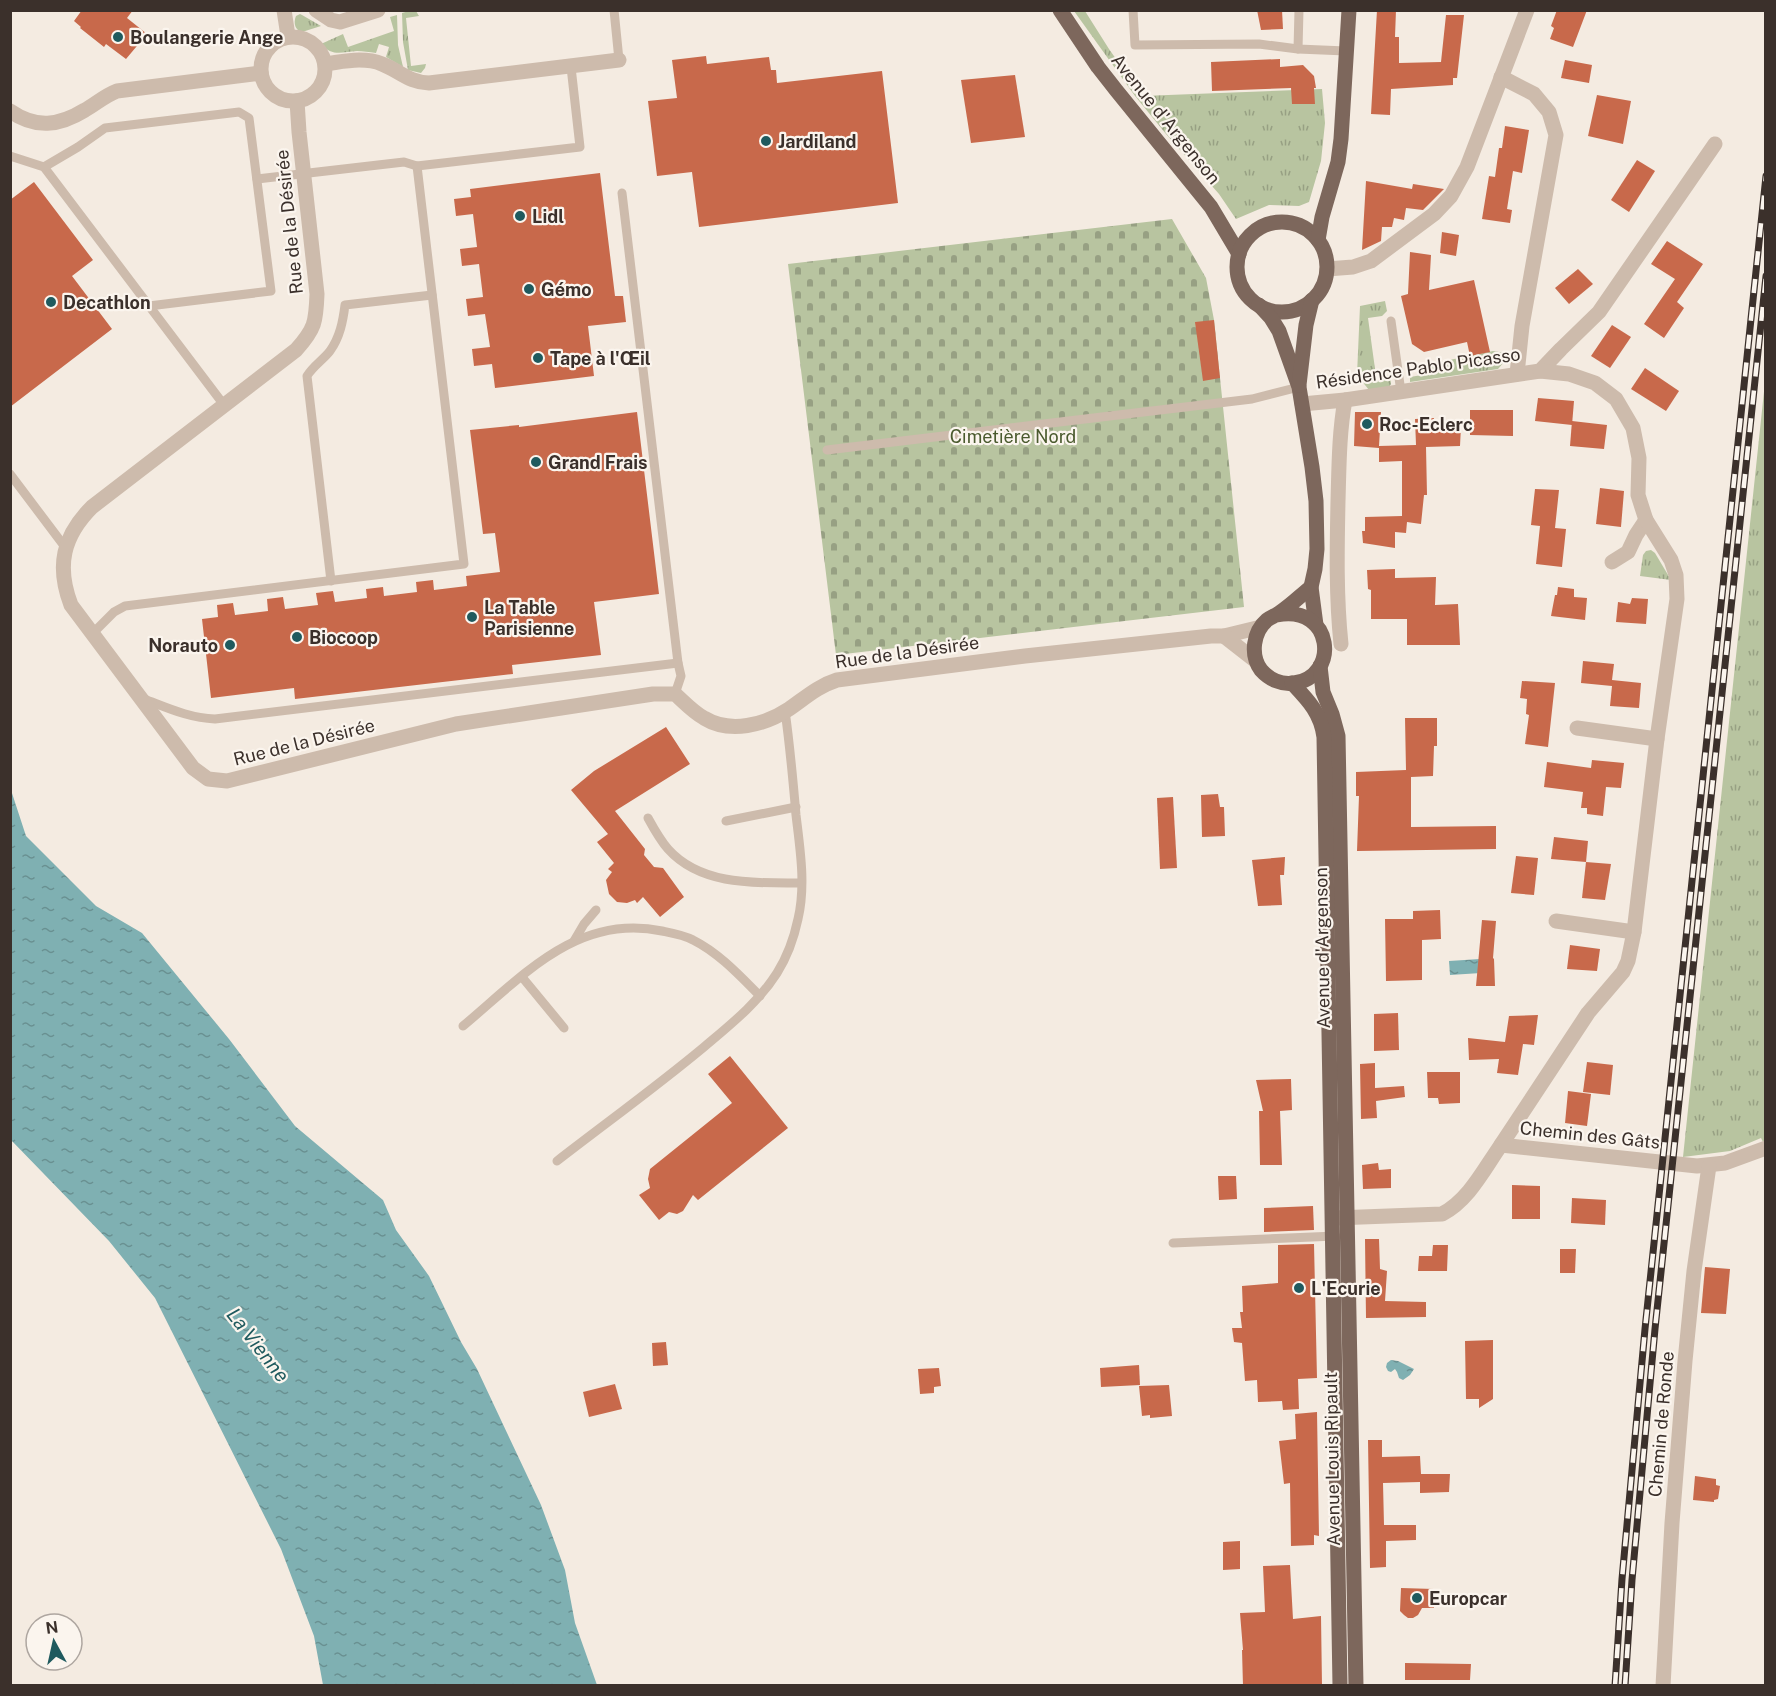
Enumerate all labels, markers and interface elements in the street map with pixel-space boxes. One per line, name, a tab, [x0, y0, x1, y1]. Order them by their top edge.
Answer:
place label: Boulangerie Ange	[130, 27, 283, 48]
marker: Boulangerie Ange	[111, 30, 125, 44]
street label: Avenue d'Argenson	[1107, 50, 1225, 188]
place label: Jardiland	[778, 131, 856, 152]
marker: Jardiland	[759, 134, 773, 148]
street label: Rue de la Désirée	[271, 149, 307, 295]
place label: Lidl	[532, 206, 564, 227]
marker: Lidl	[513, 209, 527, 223]
place label: Gémo	[541, 279, 592, 300]
marker: Gémo	[522, 282, 536, 296]
place label: Decathlon	[63, 292, 151, 313]
marker: Decathlon	[44, 295, 58, 309]
street label: Résidence Pablo Picasso	[1314, 343, 1522, 393]
place label: Tape à l'Œil	[550, 348, 651, 369]
marker: Tape à l'Œil	[531, 351, 545, 365]
place label: Roc-Eclerc	[1379, 414, 1473, 435]
marker: Roc-Eclerc	[1360, 417, 1374, 431]
park label: Cimetière Nord	[950, 426, 1076, 447]
place label: Grand Frais	[548, 452, 648, 473]
marker: Grand Frais	[529, 455, 543, 469]
place label: La Table Parisienne	[484, 597, 574, 639]
marker: La Table Parisienne	[465, 610, 479, 624]
place label: Biocoop	[309, 627, 378, 648]
marker: Biocoop	[290, 630, 304, 644]
street label: Rue de la Désirée	[834, 632, 980, 672]
place label: Norauto	[148, 635, 218, 656]
marker: Norauto	[223, 638, 237, 652]
street label: Rue de la Désirée	[231, 714, 377, 770]
street label: Avenue d'Argenson	[1310, 867, 1334, 1029]
street label: Chemin des Gâts	[1519, 1117, 1661, 1153]
place label: L'Ecurie	[1311, 1278, 1381, 1299]
marker: L'Ecurie	[1292, 1281, 1306, 1295]
water label: La Vienne	[222, 1303, 294, 1387]
street label: Chemin de Ronde	[1644, 1350, 1678, 1498]
street label: Avenue Louis Ripault	[1320, 1372, 1344, 1546]
place label: Europcar	[1429, 1588, 1508, 1609]
marker: Europcar	[1410, 1591, 1424, 1605]
north arrow	[24, 1612, 84, 1672]
text: N	[44, 1617, 60, 1638]

